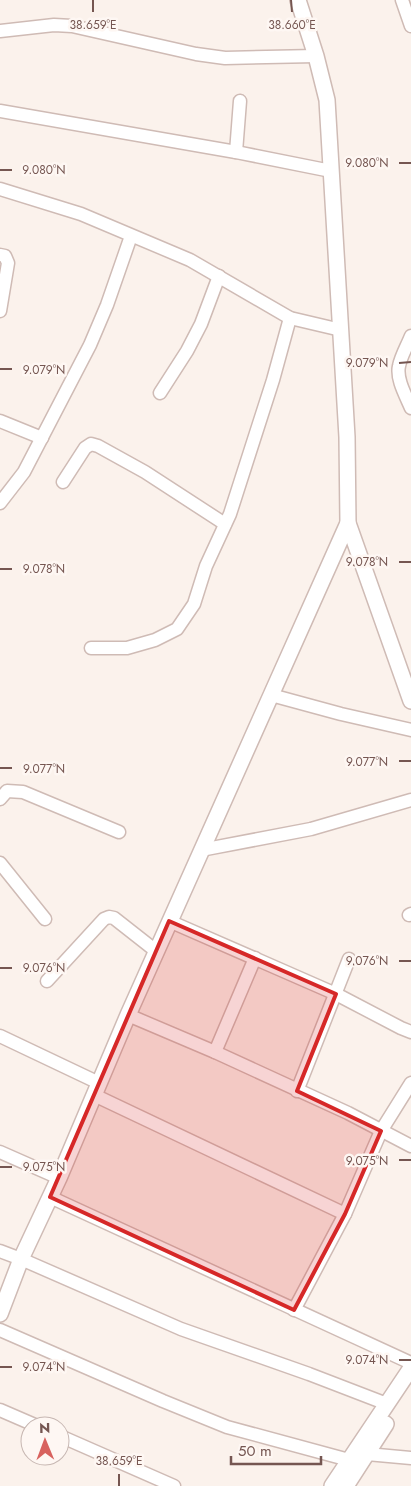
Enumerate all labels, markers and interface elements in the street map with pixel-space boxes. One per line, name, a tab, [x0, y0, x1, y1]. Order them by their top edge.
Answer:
text: 38.659°E	[69, 16, 117, 34]
text: 38.660°E	[268, 16, 316, 34]
text: 9.080°N	[345, 154, 389, 172]
text: 9.080°N	[22, 161, 66, 179]
text: 9.079°N	[346, 354, 388, 372]
text: 9.079°N	[23, 361, 65, 379]
text: 9.078°N	[346, 553, 388, 571]
text: 9.078°N	[23, 560, 65, 578]
text: 9.077°N	[346, 753, 388, 771]
text: 9.077°N	[23, 760, 65, 778]
text: 9.076°N	[346, 952, 388, 970]
text: 9.076°N	[23, 959, 65, 977]
text: 9.075°N	[346, 1152, 388, 1170]
text: 9.075°N	[23, 1158, 65, 1176]
text: 9.074°N	[346, 1351, 388, 1369]
text: 9.074°N	[23, 1358, 65, 1376]
north arrow	[20, 1416, 70, 1466]
text: N	[39, 1418, 51, 1438]
scale bar	[231, 1434, 321, 1466]
text: 50 m	[238, 1440, 272, 1462]
text: 38.659°E	[95, 1452, 143, 1470]

